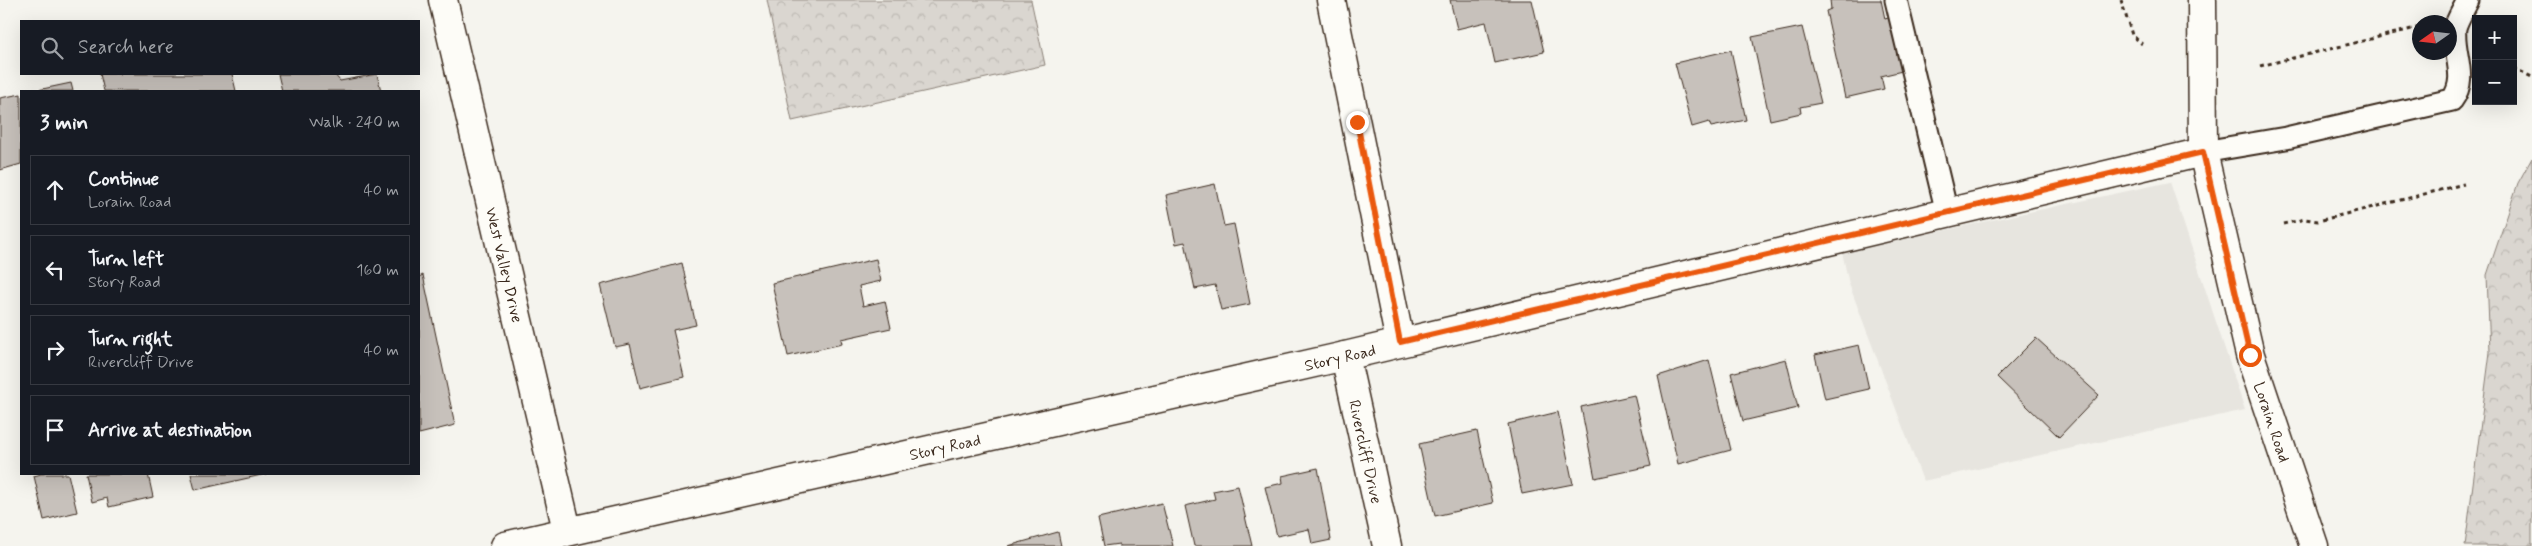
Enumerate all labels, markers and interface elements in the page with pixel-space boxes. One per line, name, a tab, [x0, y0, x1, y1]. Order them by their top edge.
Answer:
north arrow	[2412, 15, 2457, 60]
map controls	[2472, 15, 2517, 105]
button: +	[2472, 15, 2517, 60]
search box	[20, 20, 420, 75]
icon: search	[38, 34, 66, 62]
text: Search here	[78, 35, 174, 60]
button: −	[2472, 60, 2517, 105]
text: 3 min	[40, 109, 88, 137]
route end	[1346, 111, 1369, 134]
text: Walk · 240 m	[309, 112, 400, 133]
text: Continue	[88, 167, 159, 192]
icon: ahead	[41, 176, 69, 204]
text: 40 m	[363, 180, 399, 201]
text: Lorain Road	[88, 192, 171, 213]
street label: West Valley Drive	[480, 205, 527, 325]
text: Turn left	[88, 247, 164, 272]
icon: left	[41, 256, 69, 284]
text: 160 m	[356, 260, 399, 281]
text: Story Road	[88, 272, 161, 293]
text: Turn right	[88, 327, 172, 352]
icon: right	[41, 336, 69, 364]
text: 40 m	[363, 340, 399, 361]
street label: Story Road	[1303, 340, 1378, 377]
route start	[2239, 344, 2262, 367]
text: Rivercliff Drive	[88, 352, 194, 373]
street label: Lorain Road	[2248, 380, 2294, 465]
street label: Rivercliff Drive	[1343, 398, 1386, 506]
icon: arrive	[41, 416, 69, 444]
text: Arrive at destination	[88, 418, 252, 443]
street label: Story Road	[907, 430, 983, 466]

